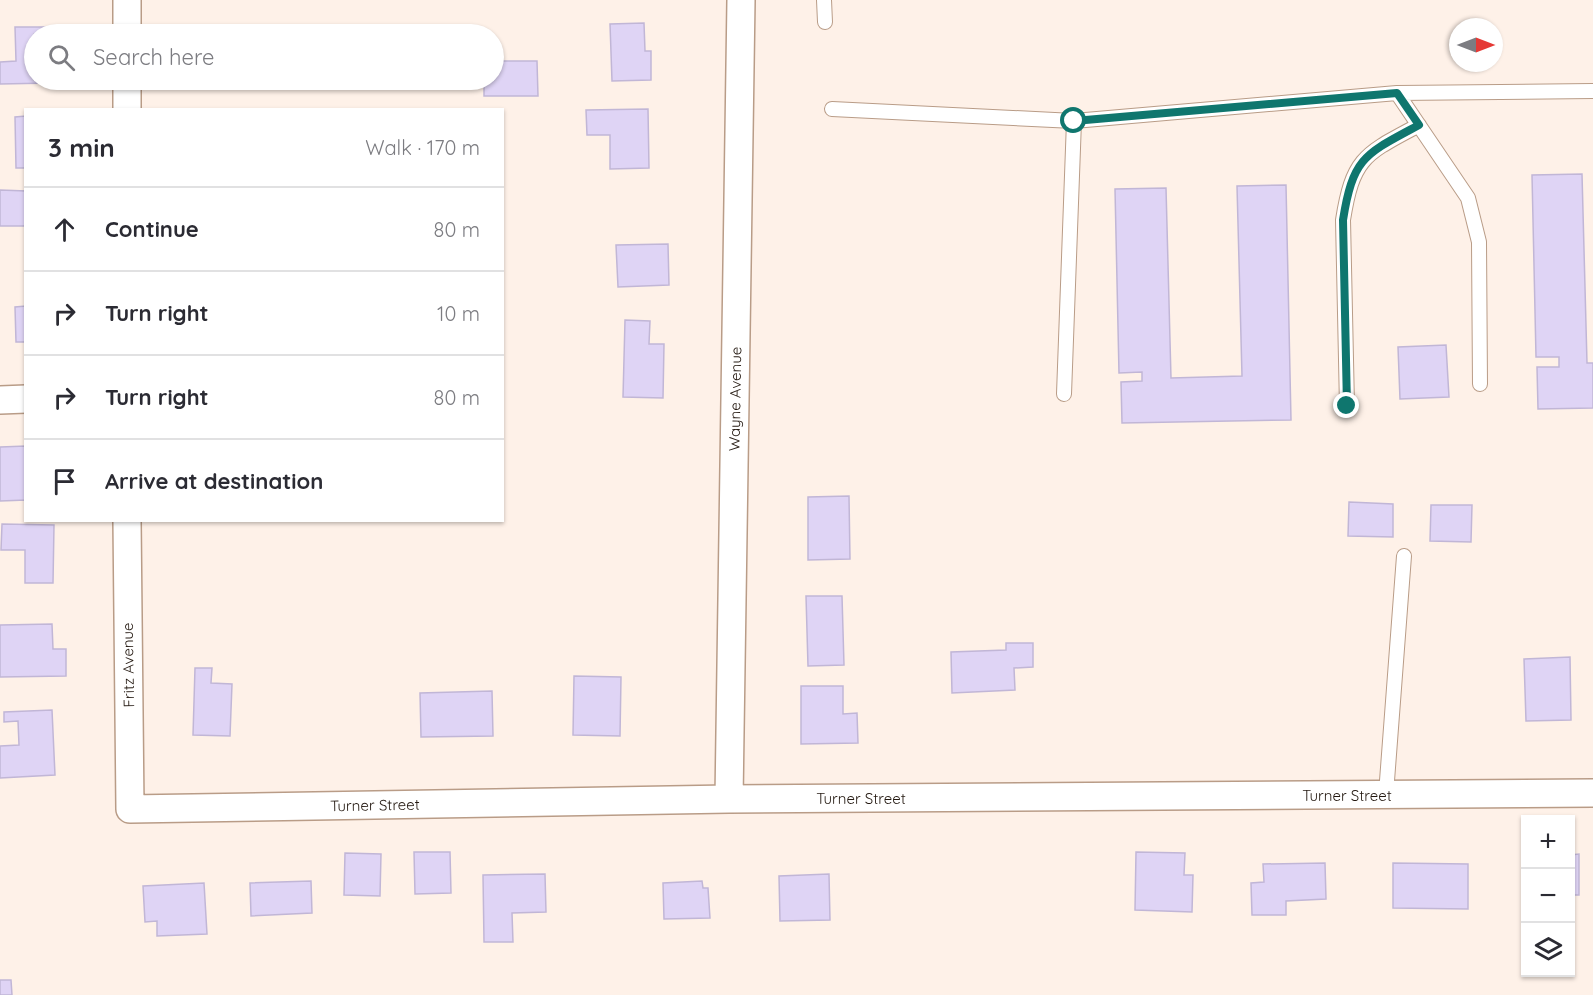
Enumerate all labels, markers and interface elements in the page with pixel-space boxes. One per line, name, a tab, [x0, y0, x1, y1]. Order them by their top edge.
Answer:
north arrow	[1449, 18, 1503, 72]
search box	[24, 24, 504, 90]
icon: search	[45, 41, 78, 74]
text: Search here	[93, 43, 214, 71]
route start	[1060, 107, 1086, 133]
text: 3 min	[48, 131, 115, 164]
text: Walk · 170 m	[365, 135, 480, 160]
icon: ahead	[48, 213, 81, 246]
text: Continue	[105, 215, 199, 243]
text: 80 m	[434, 217, 480, 242]
icon: right	[48, 297, 81, 330]
text: Turn right	[105, 299, 209, 327]
text: 10 m	[437, 301, 480, 326]
street label: Wayne Avenue	[725, 347, 745, 451]
icon: right	[48, 381, 81, 414]
text: Turn right	[105, 383, 209, 411]
text: 80 m	[434, 385, 480, 410]
route end	[1333, 392, 1359, 418]
icon: arrive	[48, 465, 81, 498]
text: Arrive at destination	[105, 467, 323, 495]
street label: Fritz Avenue	[118, 622, 138, 708]
street label: Turner Street	[1302, 786, 1392, 805]
street label: Turner Street	[816, 789, 906, 808]
street label: Turner Street	[330, 795, 420, 815]
map controls	[1521, 815, 1575, 977]
button: +	[1521, 815, 1575, 869]
button: −	[1521, 869, 1575, 923]
button: layers	[1521, 923, 1575, 977]

